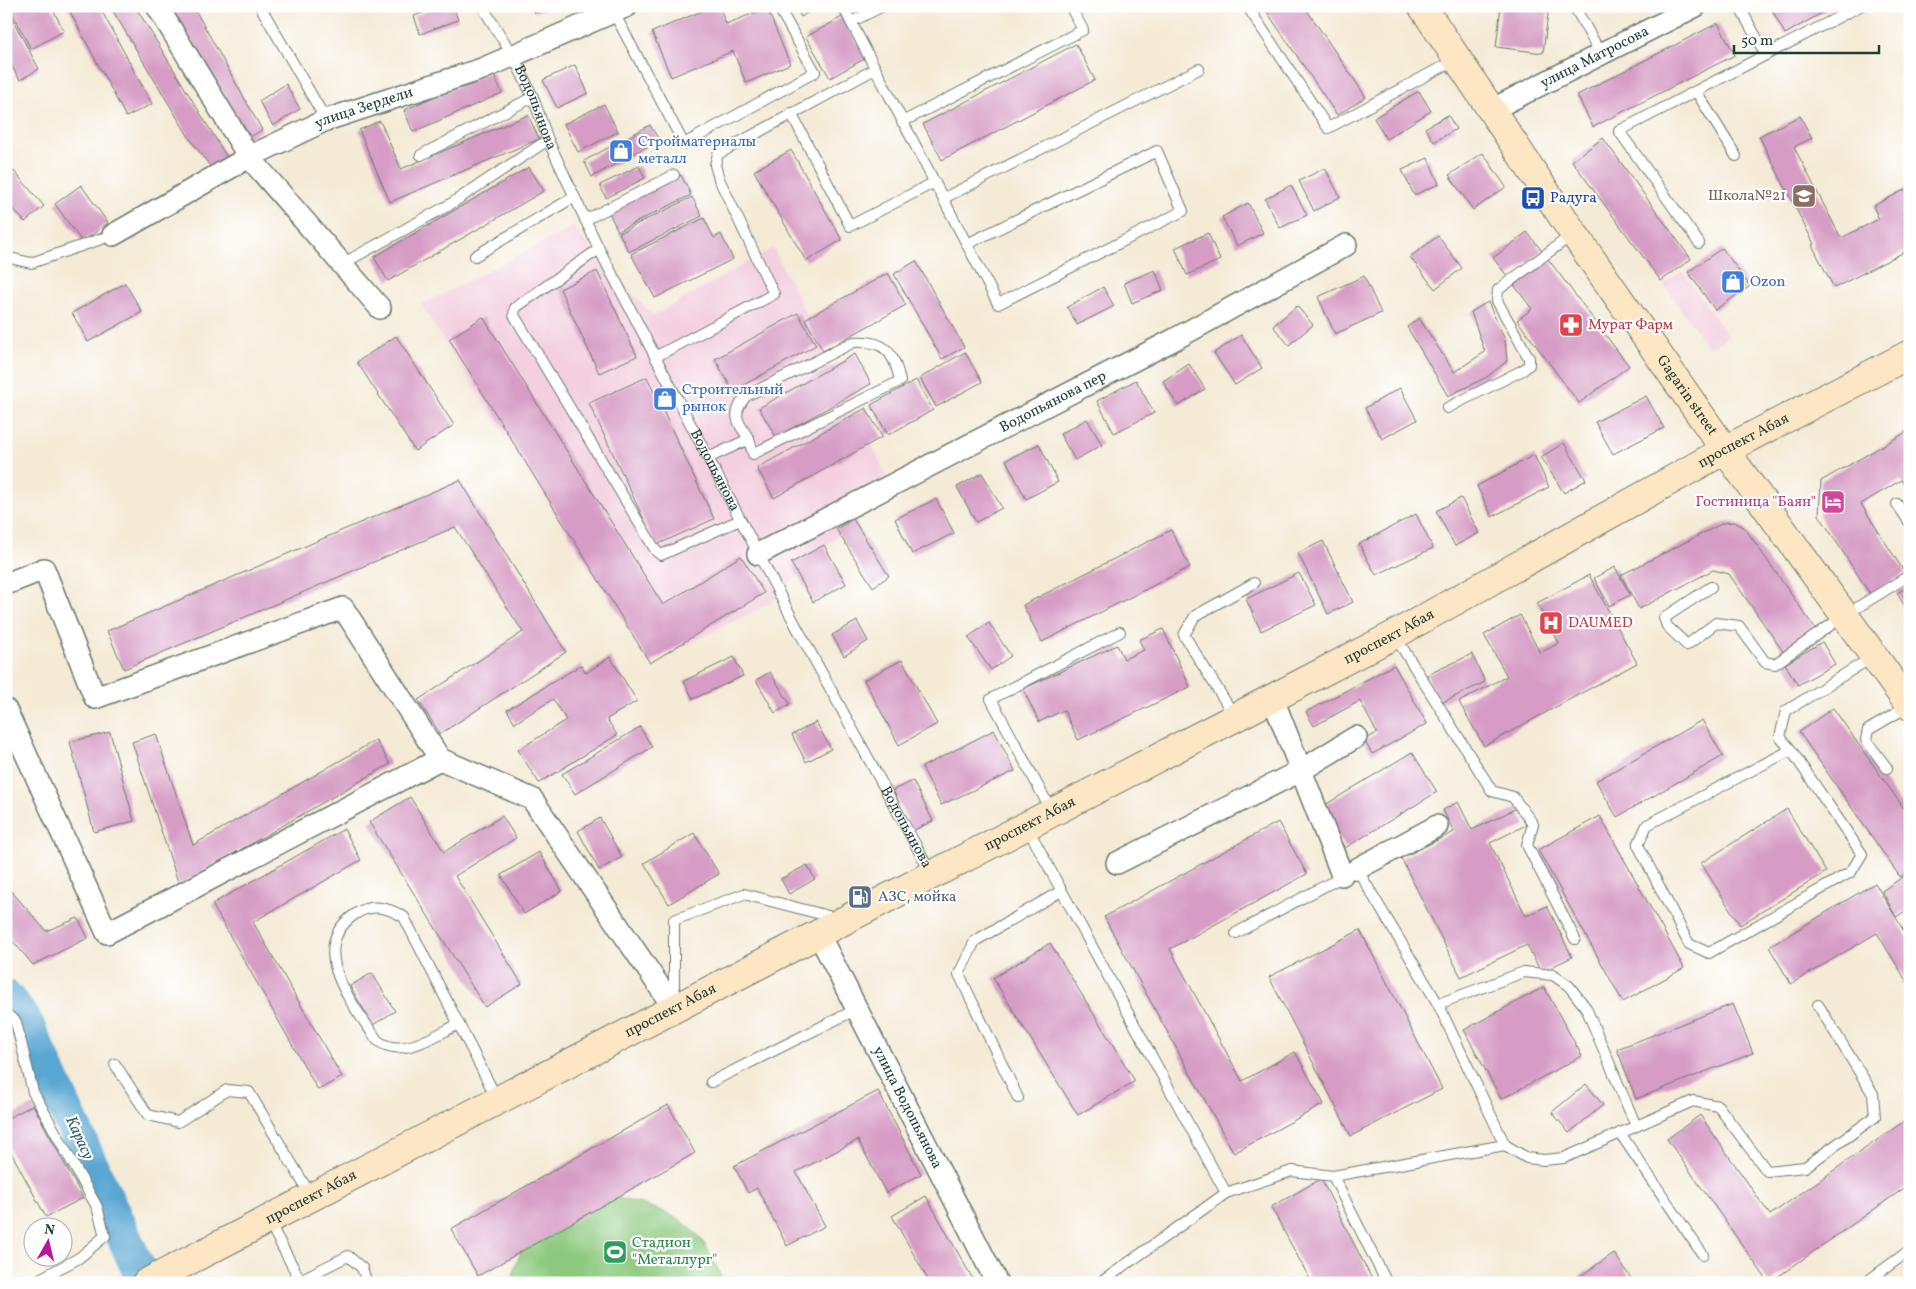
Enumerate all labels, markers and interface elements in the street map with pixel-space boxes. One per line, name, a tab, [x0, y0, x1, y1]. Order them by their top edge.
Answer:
street label: улица Матросова	[1537, 21, 1653, 94]
scale bar	[1734, 22, 1878, 54]
text: 50 m	[1741, 31, 1773, 52]
street label: Водопьянова	[508, 61, 562, 154]
street label: улица Зердели	[311, 82, 416, 134]
place label: Стройматериалы металл	[638, 132, 757, 170]
shop icon: Стройматериалы металл	[608, 138, 634, 164]
school or university icon: Школа№21	[1791, 183, 1817, 209]
bus stop icon: Радуга	[1520, 185, 1546, 211]
place label: Школа№21	[1708, 186, 1786, 207]
place label: Радуга	[1550, 188, 1597, 209]
shop icon: Ozon	[1720, 269, 1746, 295]
place label: Ozon	[1750, 272, 1785, 293]
pharmacy icon: Мурат Фарм	[1558, 312, 1584, 338]
place label: Мурат Фарм	[1588, 315, 1673, 336]
street label: Gagarin street	[1651, 351, 1722, 440]
street label: Водопьянова пер	[996, 366, 1110, 438]
place label: Строительный рынок	[682, 380, 783, 418]
shop icon: Строительный рынок	[652, 386, 678, 412]
street label: проспект Абая	[1694, 408, 1793, 474]
street label: Водопьянова	[684, 425, 745, 515]
hotel icon: Гостиница "Баян"	[1820, 489, 1846, 515]
place label: Гостиница "Баян"	[1696, 492, 1816, 513]
street label: проспект Абая	[1340, 604, 1438, 670]
hospital icon: DAUMED	[1538, 610, 1564, 636]
place label: DAUMED	[1568, 613, 1633, 634]
street label: Водопьянова	[875, 783, 937, 872]
street label: проспект Абая	[981, 792, 1079, 856]
fuel station icon: АЗС, мойка	[847, 884, 873, 910]
place label: АЗС, мойка	[878, 887, 956, 908]
street label: проспект Абая	[621, 978, 720, 1043]
street label: улица Водопьянова	[867, 1043, 947, 1172]
water label: Карасу	[59, 1113, 99, 1163]
street label: проспект Абая	[262, 1165, 361, 1230]
north arrow	[22, 1216, 72, 1266]
text: N	[43, 1220, 56, 1241]
place label: Стадион "Металлург"	[632, 1233, 717, 1271]
sports icon: Стадион "Металлург"	[602, 1239, 628, 1265]

